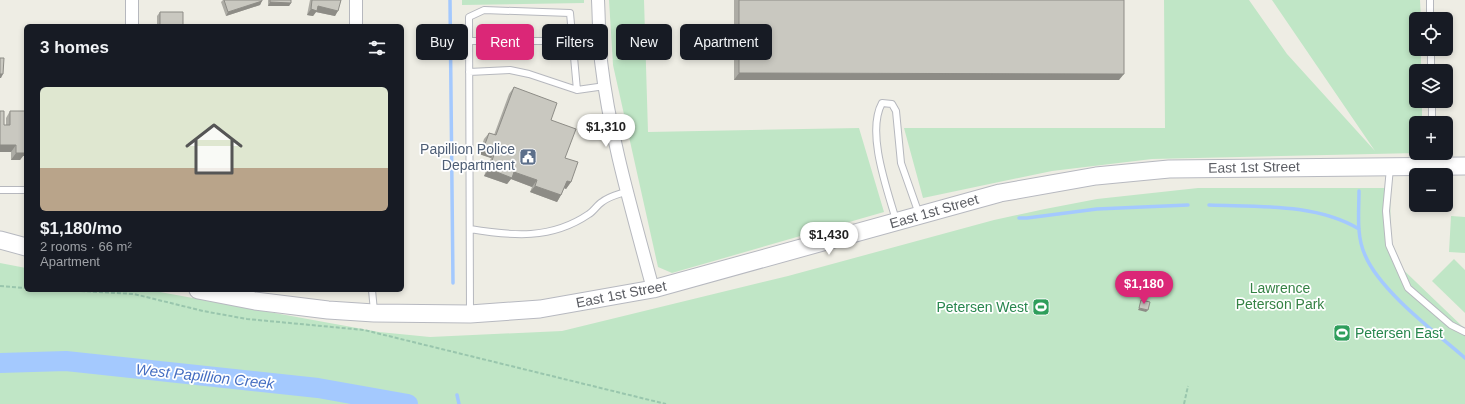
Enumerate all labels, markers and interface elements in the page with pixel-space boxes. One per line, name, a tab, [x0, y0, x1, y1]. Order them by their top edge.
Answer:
map controls	[1409, 12, 1453, 212]
button: locate	[1409, 12, 1453, 56]
chip: Buy	[416, 24, 468, 60]
chip: Rent	[476, 24, 534, 60]
chip: Filters	[542, 24, 608, 60]
chip: New	[616, 24, 672, 60]
chip: Apartment	[680, 24, 772, 60]
icon: filters	[366, 37, 388, 59]
text: 3 homes	[40, 38, 109, 57]
button: layers	[1409, 64, 1453, 108]
icon: home	[178, 113, 250, 185]
pin: $1,310	[573, 114, 639, 148]
button: +	[1409, 116, 1453, 160]
text: $1,310	[586, 119, 626, 134]
place label: Papillion Police Department	[420, 141, 515, 173]
public building icon: Papillion Police Department	[518, 147, 538, 167]
street label: East 1st Street	[1208, 158, 1300, 176]
button: −	[1409, 168, 1453, 212]
street label: East 1st Street	[888, 191, 980, 231]
text: $1,180/mo	[40, 219, 122, 238]
pin: $1,430	[796, 222, 862, 256]
text: $1,430	[809, 227, 849, 242]
text: 2 rooms · 66 m²	[40, 239, 132, 254]
text: Apartment	[40, 254, 100, 269]
pin: $1,180	[1111, 271, 1177, 305]
text: $1,180	[1124, 276, 1164, 291]
street label: East 1st Street	[574, 277, 668, 311]
park label: Lawrence Peterson Park	[1236, 280, 1325, 312]
sports icon: Petersen West	[1031, 297, 1051, 317]
place label: Petersen West	[936, 299, 1028, 315]
sports icon: Petersen East	[1332, 323, 1352, 343]
place label: Petersen East	[1355, 325, 1443, 341]
water label: West Papillion Creek	[135, 360, 276, 392]

